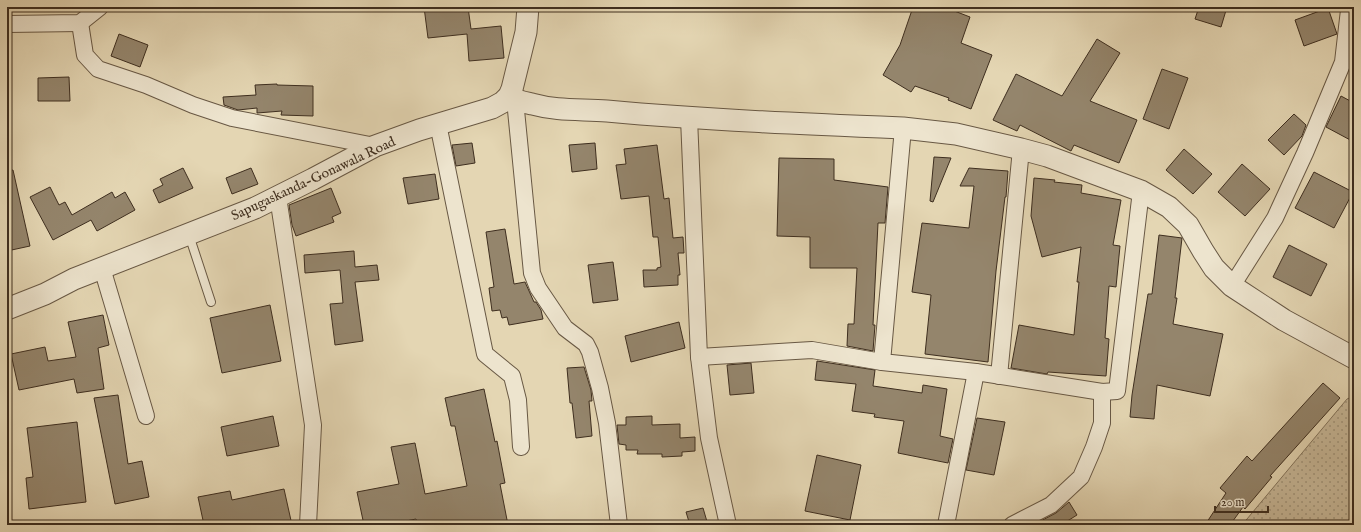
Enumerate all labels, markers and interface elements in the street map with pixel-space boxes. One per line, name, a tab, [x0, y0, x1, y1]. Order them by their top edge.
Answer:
street label: Sapugaskanda-Gonawala Road	[228, 133, 399, 225]
scale bar	[1215, 488, 1268, 514]
text: 20 m	[1221, 495, 1244, 510]

